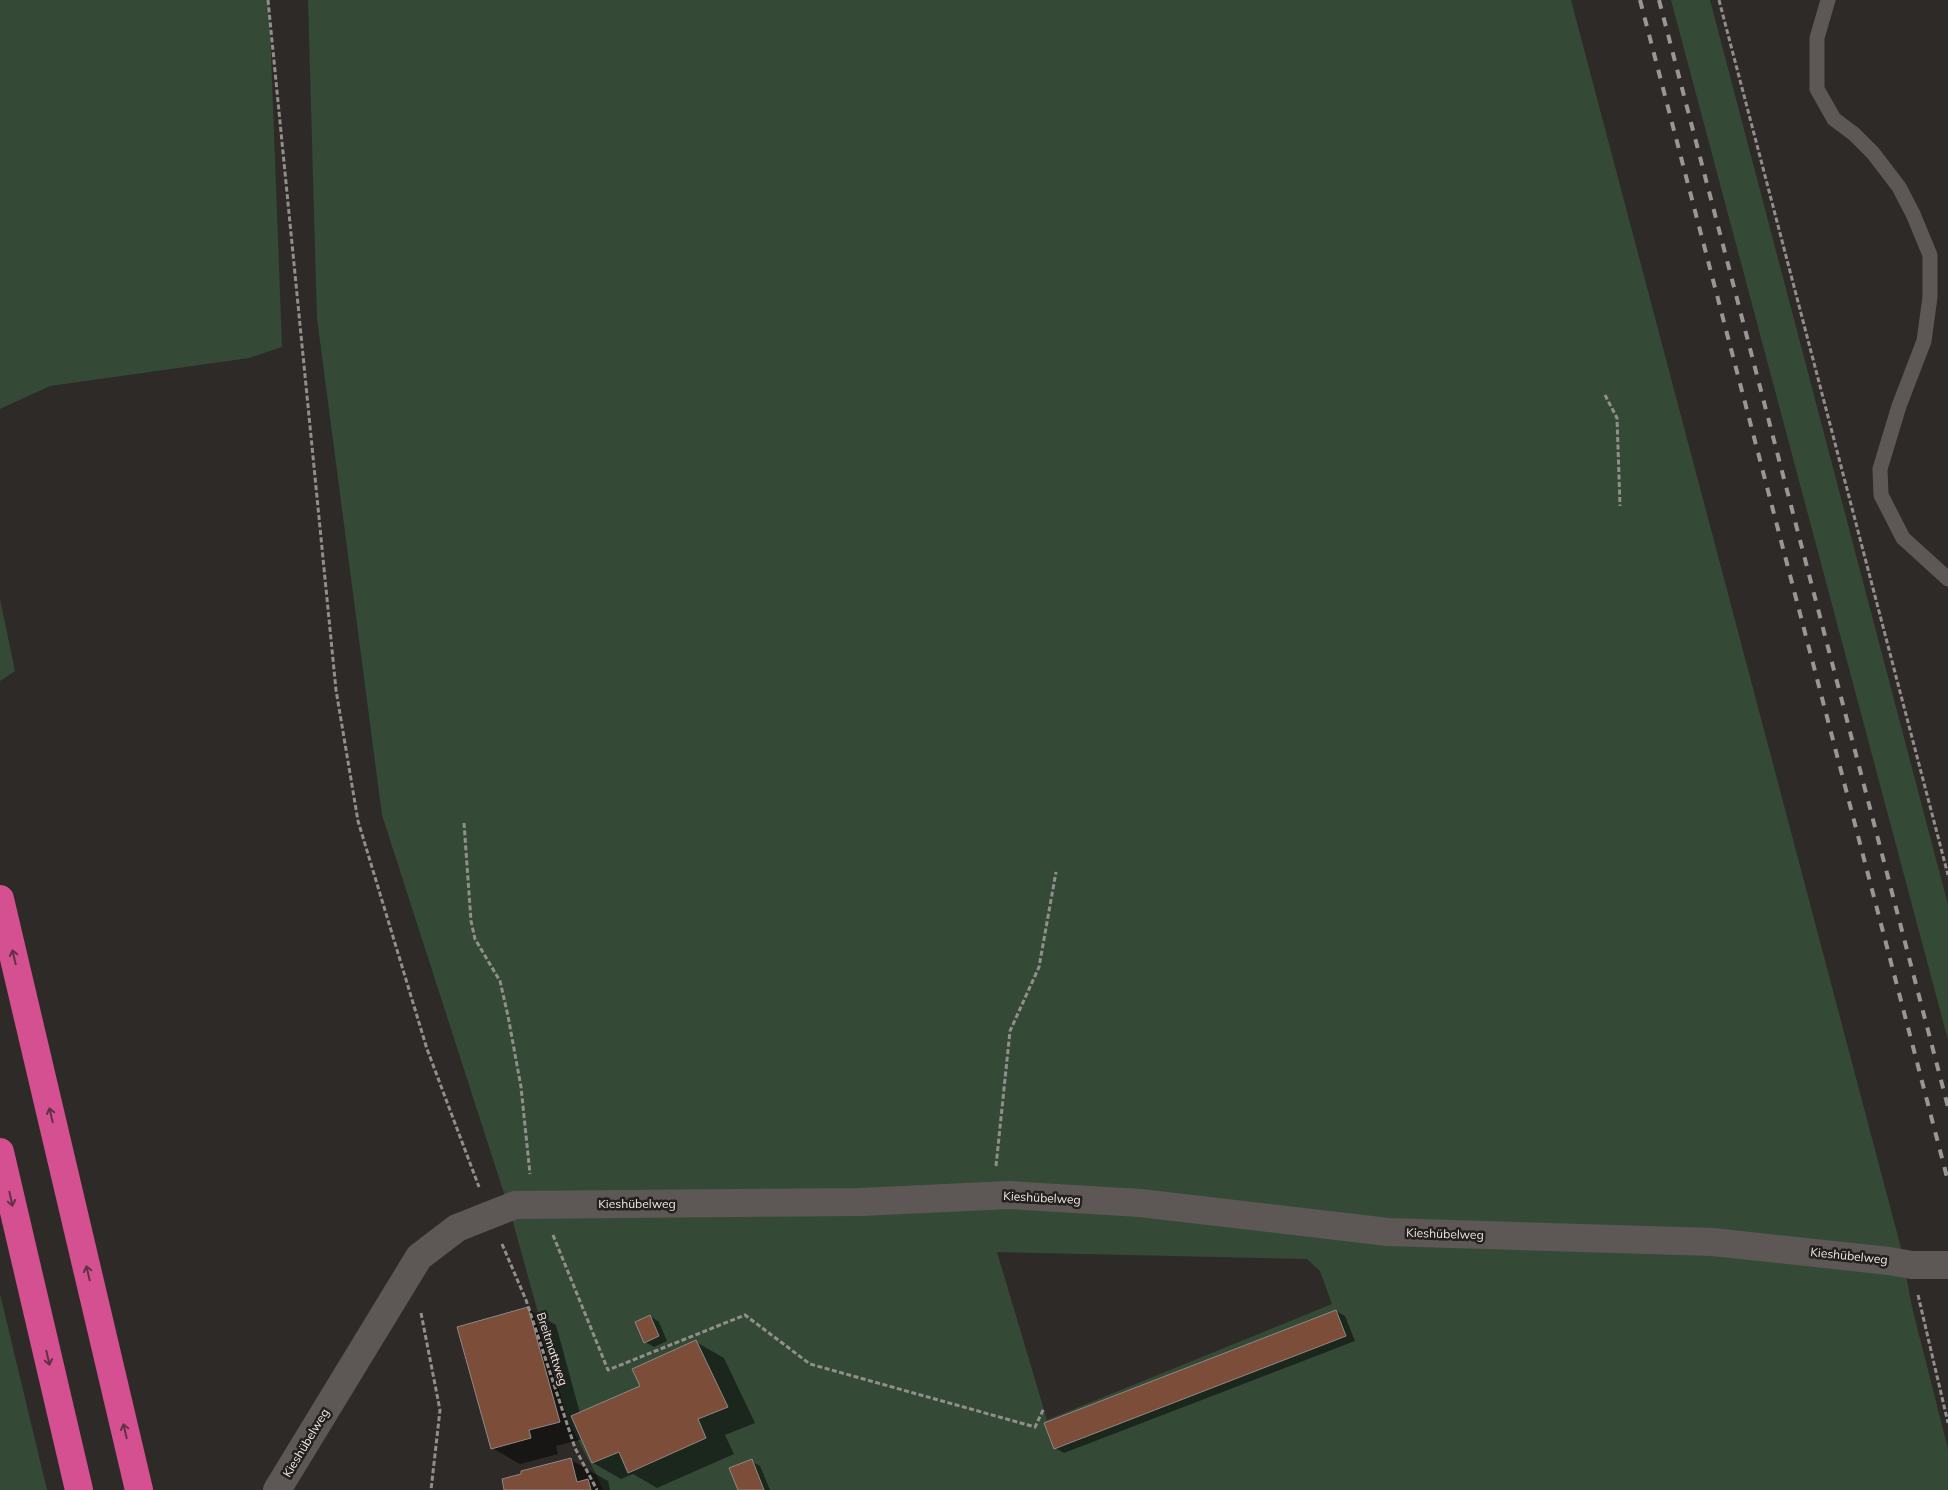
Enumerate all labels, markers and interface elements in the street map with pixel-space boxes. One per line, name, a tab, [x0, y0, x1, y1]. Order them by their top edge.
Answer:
one-way arrow	[9, 949, 18, 965]
one-way arrow	[46, 1107, 55, 1123]
street label: Kieshübelweg	[1003, 1188, 1081, 1207]
one-way arrow	[7, 1191, 16, 1207]
street label: Kieshübelweg	[598, 1196, 676, 1211]
street label: Kieshübelweg	[1406, 1225, 1484, 1242]
street label: Kieshübelweg	[1810, 1244, 1888, 1267]
one-way arrow	[83, 1265, 92, 1281]
street label: Breitmattweg	[534, 1310, 571, 1387]
one-way arrow	[44, 1349, 53, 1365]
street label: Kieshübelweg	[279, 1406, 332, 1480]
one-way arrow	[120, 1424, 129, 1440]

